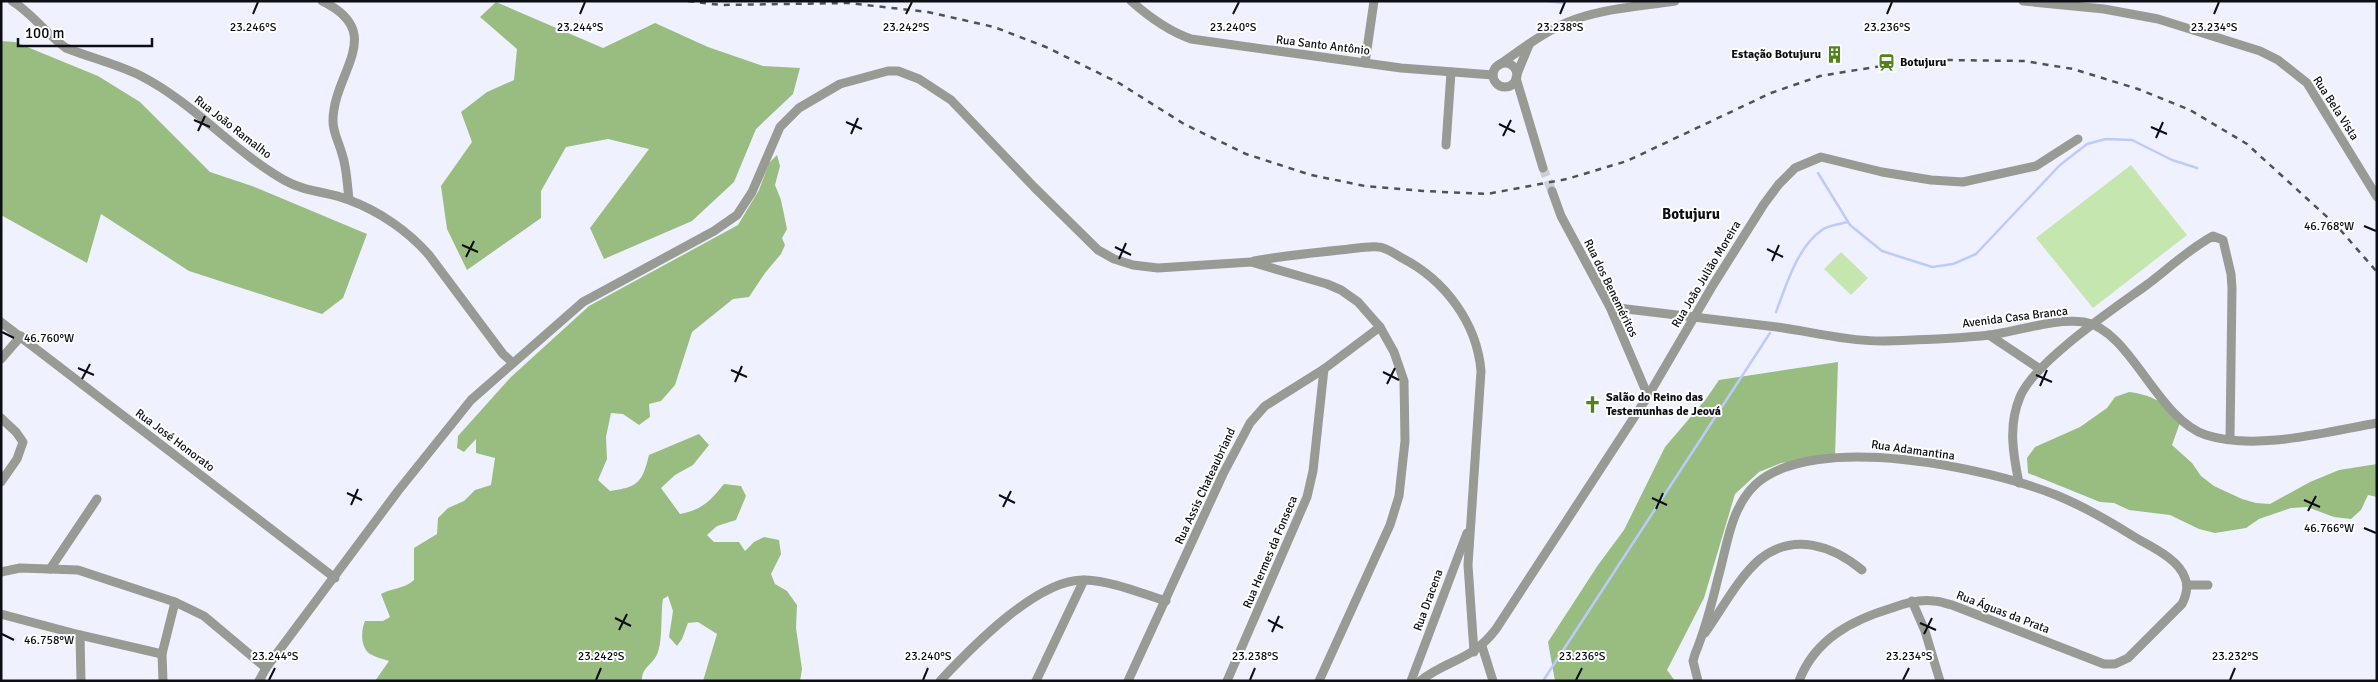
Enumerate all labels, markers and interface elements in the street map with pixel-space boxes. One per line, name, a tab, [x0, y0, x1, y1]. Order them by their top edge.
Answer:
scale bar	[18, 15, 151, 47]
text: 23.246°S	[230, 20, 277, 35]
text: 23.244°S	[557, 20, 604, 35]
text: 23.242°S	[883, 20, 930, 35]
text: 23.240°S	[1210, 20, 1257, 35]
text: 23.238°S	[1537, 20, 1584, 35]
text: 23.236°S	[1864, 20, 1911, 35]
text: 23.234°S	[2191, 20, 2238, 35]
text: 100 m	[25, 24, 65, 42]
street label: Rua Santo Antônio	[1275, 32, 1371, 59]
building icon: Estação Botujuru	[1825, 44, 1845, 64]
place label: Estação Botujuru	[1731, 47, 1821, 62]
station icon: Botujuru	[1876, 52, 1896, 72]
place label: Botujuru	[1900, 55, 1947, 70]
street label: Rua Bela Vista	[2309, 73, 2362, 143]
street label: Rua João Ramalho	[191, 93, 274, 162]
district label: Botujuru	[1662, 205, 1720, 223]
street label: Rua João Julião Moreira	[1669, 218, 1744, 330]
text: 46.768°W	[2304, 219, 2354, 234]
street label: Rua dos Beneméritos	[1580, 237, 1641, 340]
street label: Avenida Casa Branca	[1961, 304, 2069, 331]
text: 46.760°W	[24, 331, 74, 346]
place label: Salão do Reino das Testemunhas de Jeová	[1606, 390, 1721, 419]
church icon: Salão do Reino das Testemunhas de Jeová	[1582, 394, 1602, 414]
street label: Rua José Honorato	[132, 406, 217, 475]
street label: Rua Assis Chateaubriand	[1172, 426, 1239, 547]
street label: Rua Adamantina	[1870, 437, 1956, 464]
street label: Rua Hermes da Fonseca	[1240, 494, 1301, 611]
text: 46.766°W	[2304, 521, 2354, 536]
street label: Rua Dracena	[1410, 567, 1447, 633]
street label: Rua Águas da Prata	[1954, 588, 2052, 637]
text: 46.758°W	[24, 633, 74, 648]
text: 23.244°S	[252, 649, 299, 664]
text: 23.242°S	[578, 649, 625, 664]
text: 23.240°S	[905, 649, 952, 664]
text: 23.238°S	[1232, 649, 1279, 664]
text: 23.236°S	[1559, 649, 1606, 664]
text: 23.234°S	[1886, 649, 1933, 664]
text: 23.232°S	[2212, 649, 2259, 664]

